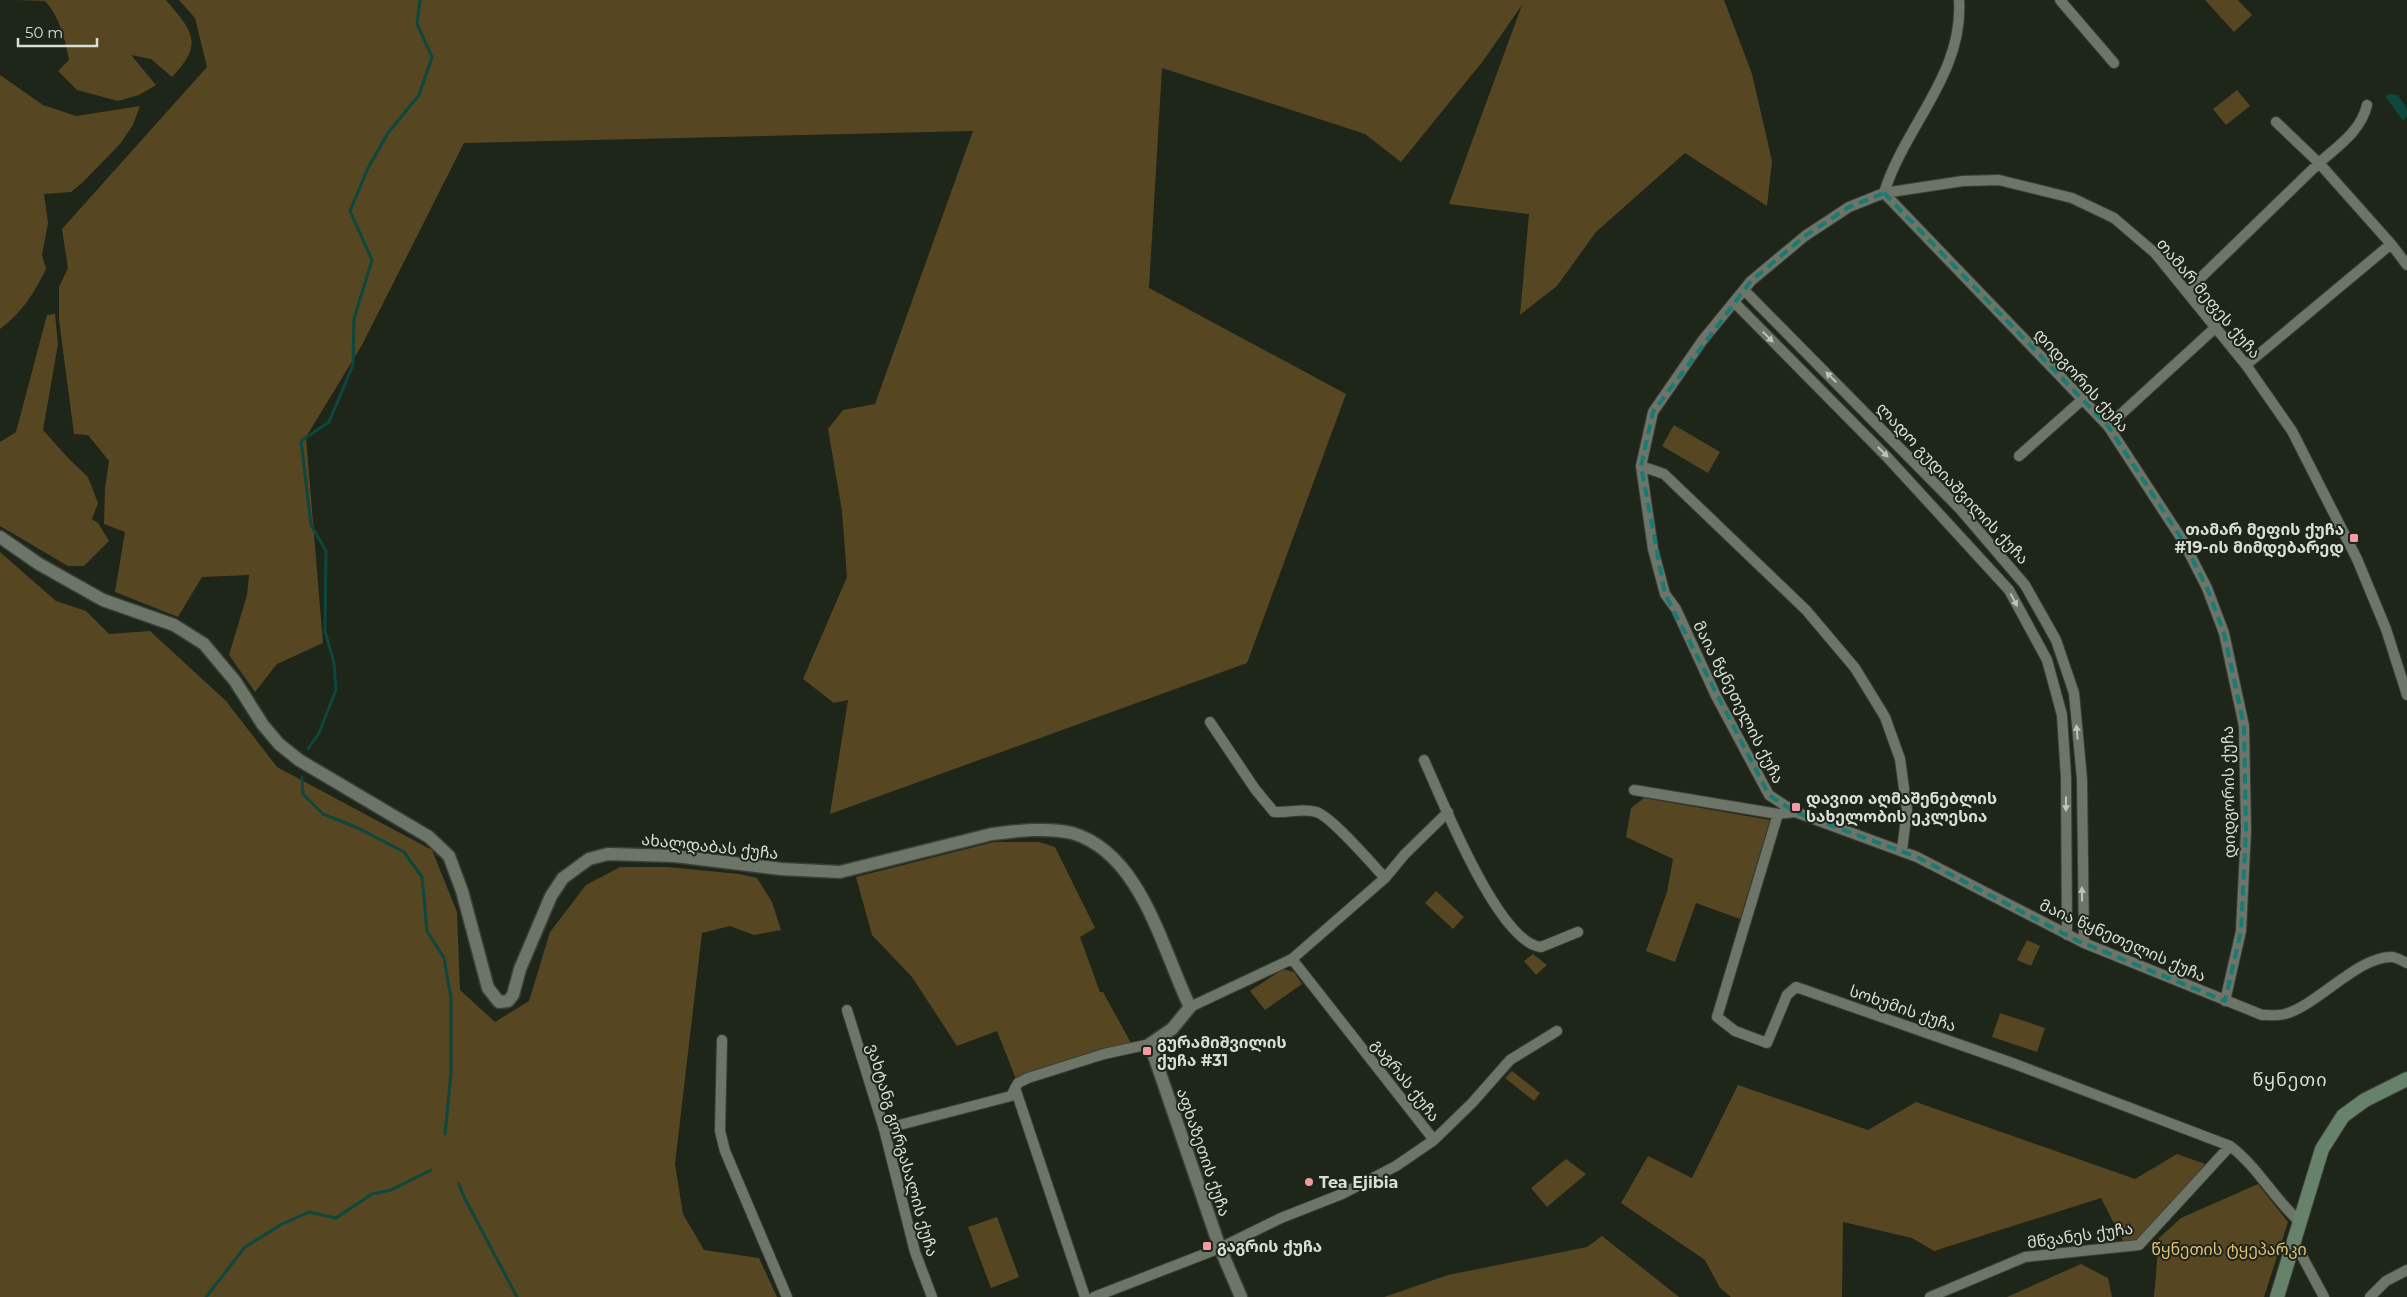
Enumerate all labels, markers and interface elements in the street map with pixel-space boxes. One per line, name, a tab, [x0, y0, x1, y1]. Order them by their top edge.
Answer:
scale bar	[18, 15, 96, 47]
text: 50 m	[25, 23, 63, 42]
street label: თამარ მეფეს ქუჩა	[2153, 234, 2265, 362]
street label: დიდგორის ქუჩა	[2030, 325, 2133, 437]
one-way arrow	[1762, 331, 1774, 343]
one-way arrow	[1826, 371, 1838, 383]
street label: ლადო გუდიაშვილის ქუჩა	[1872, 399, 2033, 569]
one-way arrow	[1876, 446, 1888, 458]
place label: თამარ მეფის ქუჩა #19-ის მიმდებარედ	[2175, 520, 2344, 558]
marker: თამარ მეფის ქუჩა #19-ის მიმდებარედ	[2348, 532, 2360, 544]
one-way arrow	[2010, 592, 2018, 607]
street label: მაია წყნეთელის ქუჩა	[1688, 618, 1788, 787]
one-way arrow	[2073, 724, 2081, 740]
street label: დიდგორის ქუჩა	[2218, 726, 2240, 858]
place label: დავით აღმაშენებლის სახელობის ეკლესია	[1806, 789, 1997, 827]
one-way arrow	[2062, 796, 2070, 812]
marker: დავით აღმაშენებლის სახელობის ეკლესია	[1790, 801, 1802, 813]
street label: ახალდაბას ქუჩა	[641, 830, 779, 864]
one-way arrow	[2078, 886, 2086, 902]
street label: მაია წყნეთელის ქუჩა	[2036, 895, 2209, 987]
street label: სოხუმის ქუჩა	[1847, 981, 1959, 1036]
place label: გურამიშვილის ქუჩა #31	[1157, 1033, 1287, 1070]
street label: გაგრას ქუჩა	[1367, 1035, 1444, 1125]
street label: ვახტანგ გორგასალის ქუჩა	[862, 1041, 942, 1259]
marker: გურამიშვილის ქუჩა #31	[1141, 1045, 1153, 1057]
district label: წყნეთი	[2252, 1069, 2328, 1091]
street label: აფხაზეთის ქუჩა	[1173, 1086, 1234, 1219]
place label: Tea Ejibia	[1319, 1173, 1398, 1192]
marker: Tea Ejibia	[1303, 1176, 1315, 1188]
street label: მწვანეს ქუჩა	[2026, 1219, 2134, 1252]
place label: გაგრის ქუჩა	[1217, 1237, 1322, 1256]
marker: გაგრის ქუჩა	[1201, 1240, 1213, 1252]
park label: წყნეთის ტყეპარკი	[2151, 1240, 2307, 1259]

